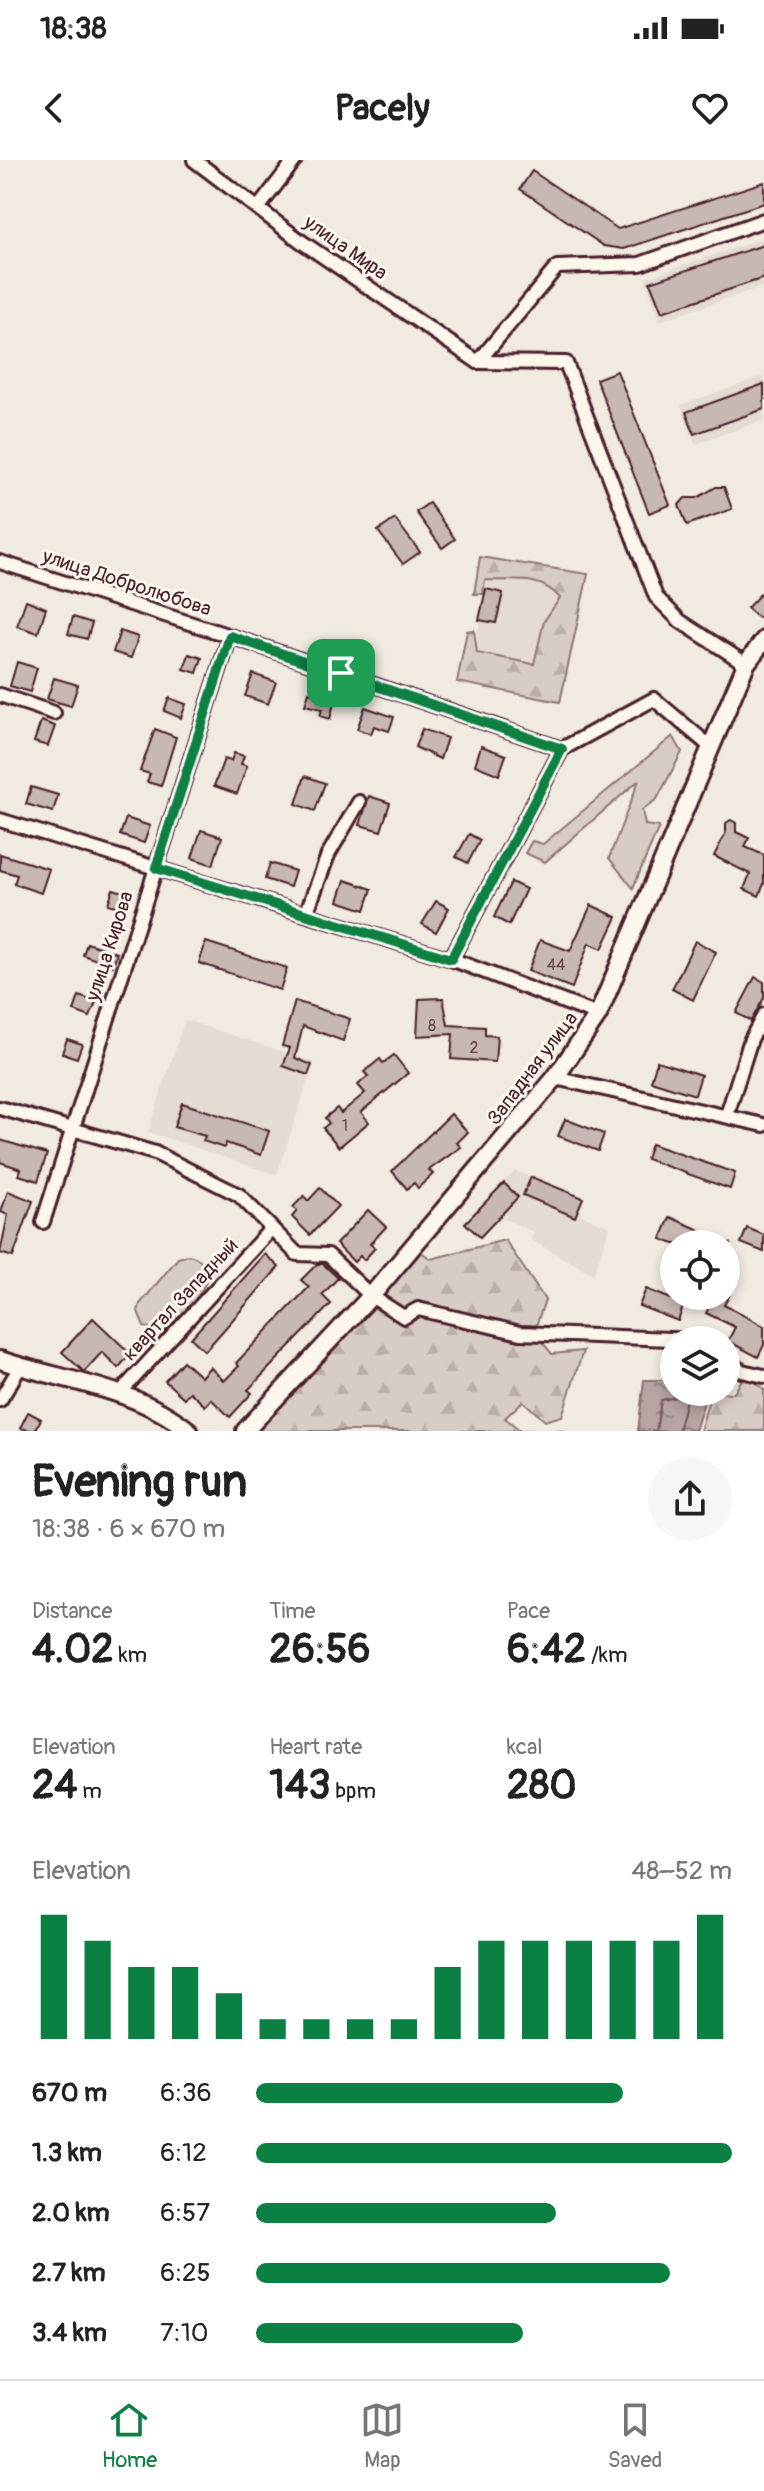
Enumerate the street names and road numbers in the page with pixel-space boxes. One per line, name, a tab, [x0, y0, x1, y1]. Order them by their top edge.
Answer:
street label: улица Мира	[298, 209, 392, 285]
street label: улица Добролюбова	[38, 543, 214, 622]
street label: улица Кирова	[80, 888, 139, 1005]
street label: Западная улица	[482, 1007, 583, 1130]
street label: квартал Западный	[117, 1233, 243, 1366]

